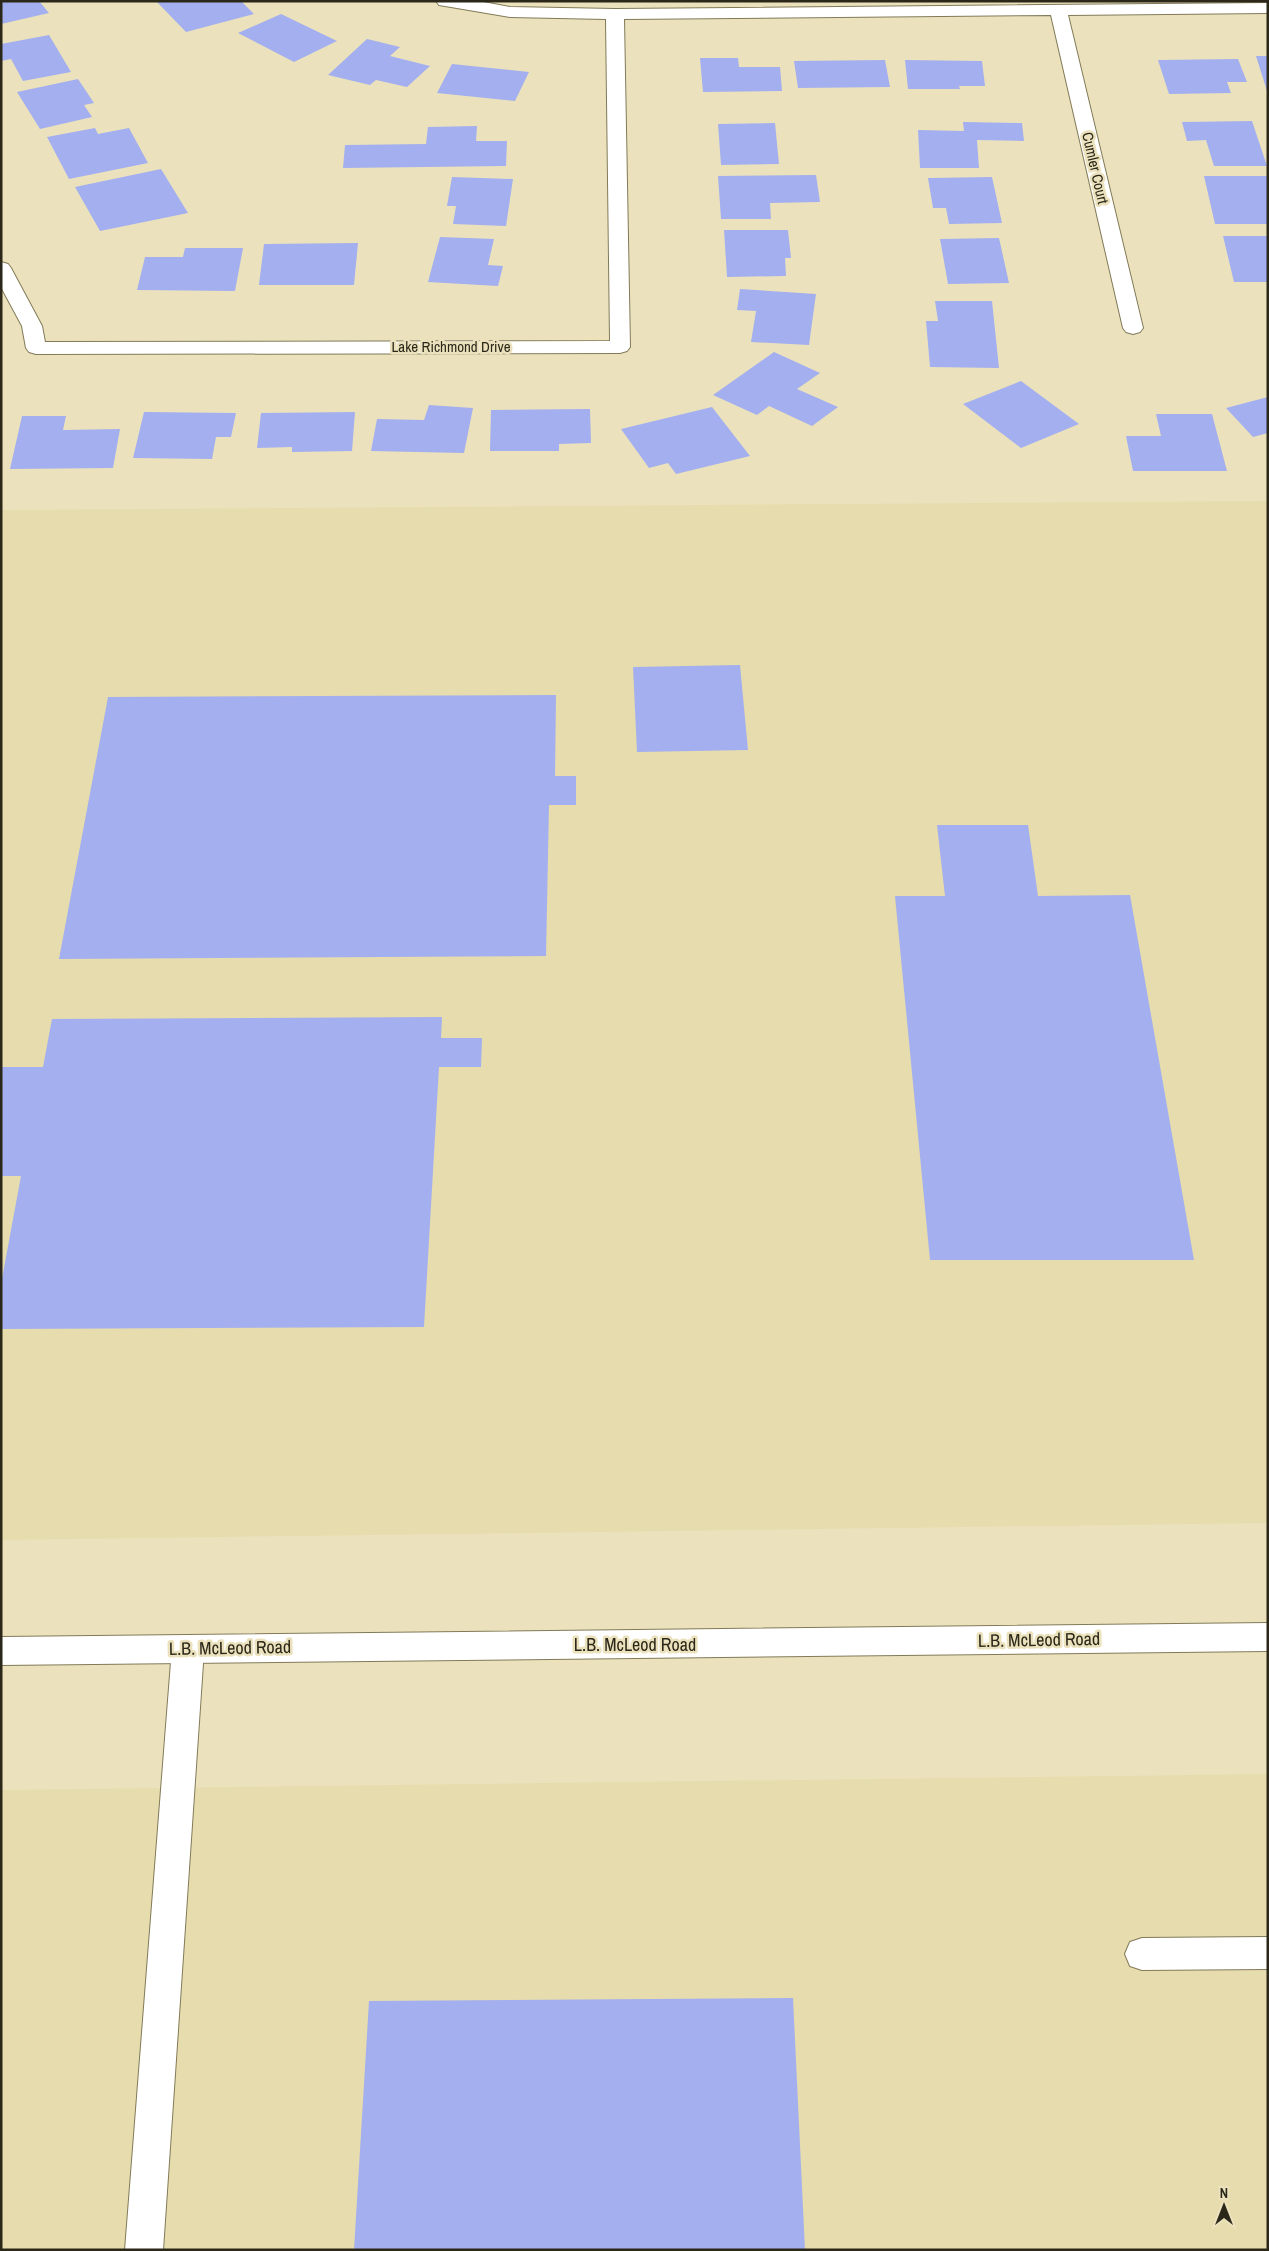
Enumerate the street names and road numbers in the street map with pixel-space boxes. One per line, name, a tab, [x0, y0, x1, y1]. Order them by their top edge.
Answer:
street label: Cumler Court	[1077, 130, 1114, 206]
street label: Lake Richmond Drive	[392, 336, 511, 357]
street label: L.B. McLeod Road	[978, 1626, 1100, 1653]
street label: L.B. McLeod Road	[574, 1632, 696, 1657]
street label: L.B. McLeod Road	[169, 1634, 291, 1661]

